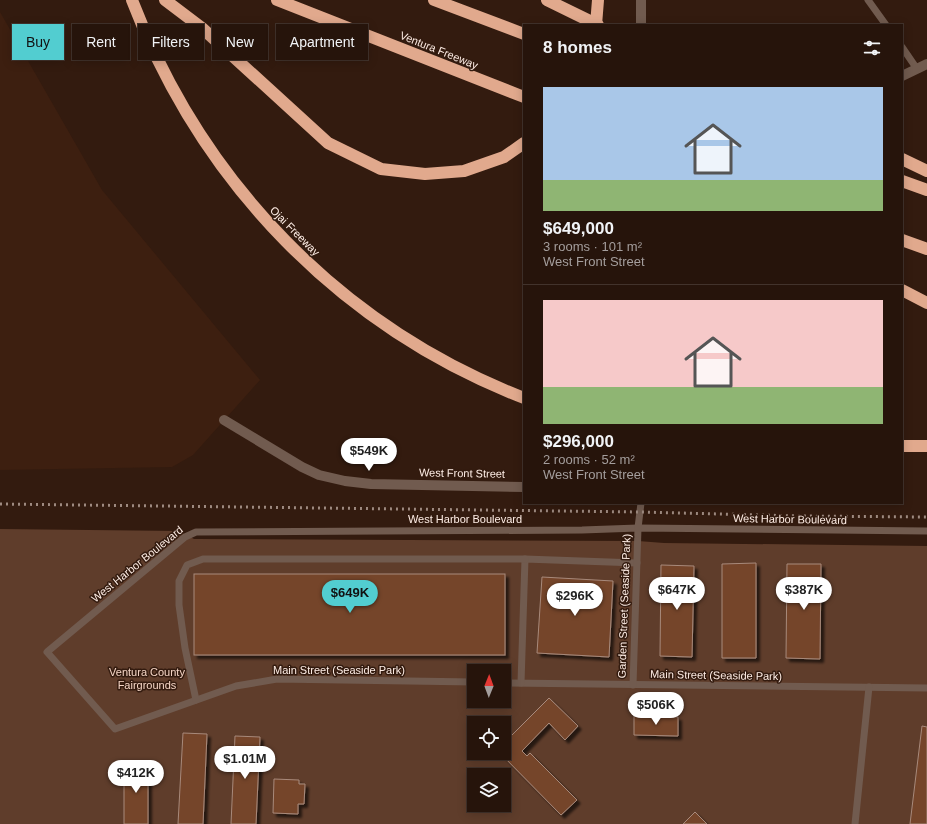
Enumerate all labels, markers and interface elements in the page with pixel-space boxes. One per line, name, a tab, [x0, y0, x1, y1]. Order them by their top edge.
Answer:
chip: Buy	[12, 24, 64, 60]
chip: Rent	[72, 24, 130, 60]
chip: Filters	[138, 24, 204, 60]
chip: New	[212, 24, 268, 60]
chip: Apartment	[276, 24, 368, 60]
street label: Ventura Freeway	[398, 29, 480, 71]
icon: filters	[861, 37, 883, 59]
text: 8 homes	[543, 38, 612, 57]
icon: home	[677, 113, 749, 185]
street label: Ojai Freeway	[268, 204, 323, 259]
text: $649,000	[543, 219, 614, 238]
text: 3 rooms · 101 m²	[543, 239, 642, 254]
text: West Front Street	[543, 254, 645, 269]
icon: home	[677, 326, 749, 398]
text: $296,000	[543, 432, 614, 451]
pin: $549K	[341, 438, 397, 472]
text: $549K	[350, 443, 388, 458]
text: 2 rooms · 52 m²	[543, 452, 635, 467]
street label: West Front Street	[419, 466, 505, 480]
text: West Front Street	[543, 467, 645, 482]
street label: West Harbor Boulevard	[733, 512, 847, 526]
street label: West Harbor Boulevard	[408, 513, 522, 525]
street label: West Harbor Boulevard	[89, 523, 185, 605]
street label: Garden Street (Seaside Park)	[615, 533, 633, 679]
pin: $647K	[649, 577, 705, 611]
pin: $387K	[776, 577, 832, 611]
pin: $649K	[322, 580, 378, 614]
text: $647K	[658, 582, 696, 597]
text: $387K	[785, 582, 823, 597]
pin: $296K	[547, 583, 603, 617]
text: $649K	[331, 585, 369, 600]
text: $296K	[556, 588, 594, 603]
street label: Main Street (Seaside Park)	[273, 664, 405, 676]
north arrow	[467, 664, 511, 708]
map controls	[467, 664, 511, 812]
park label: Ventura County Fairgrounds	[109, 666, 185, 691]
street label: Main Street (Seaside Park)	[650, 668, 782, 682]
pin: $506K	[628, 692, 684, 726]
text: $506K	[637, 697, 675, 712]
button: locate	[467, 716, 511, 760]
pin: $1.01M	[212, 746, 278, 780]
text: $1.01M	[223, 751, 267, 766]
pin: $412K	[108, 760, 164, 794]
text: $412K	[117, 765, 155, 780]
button: layers	[467, 768, 511, 812]

